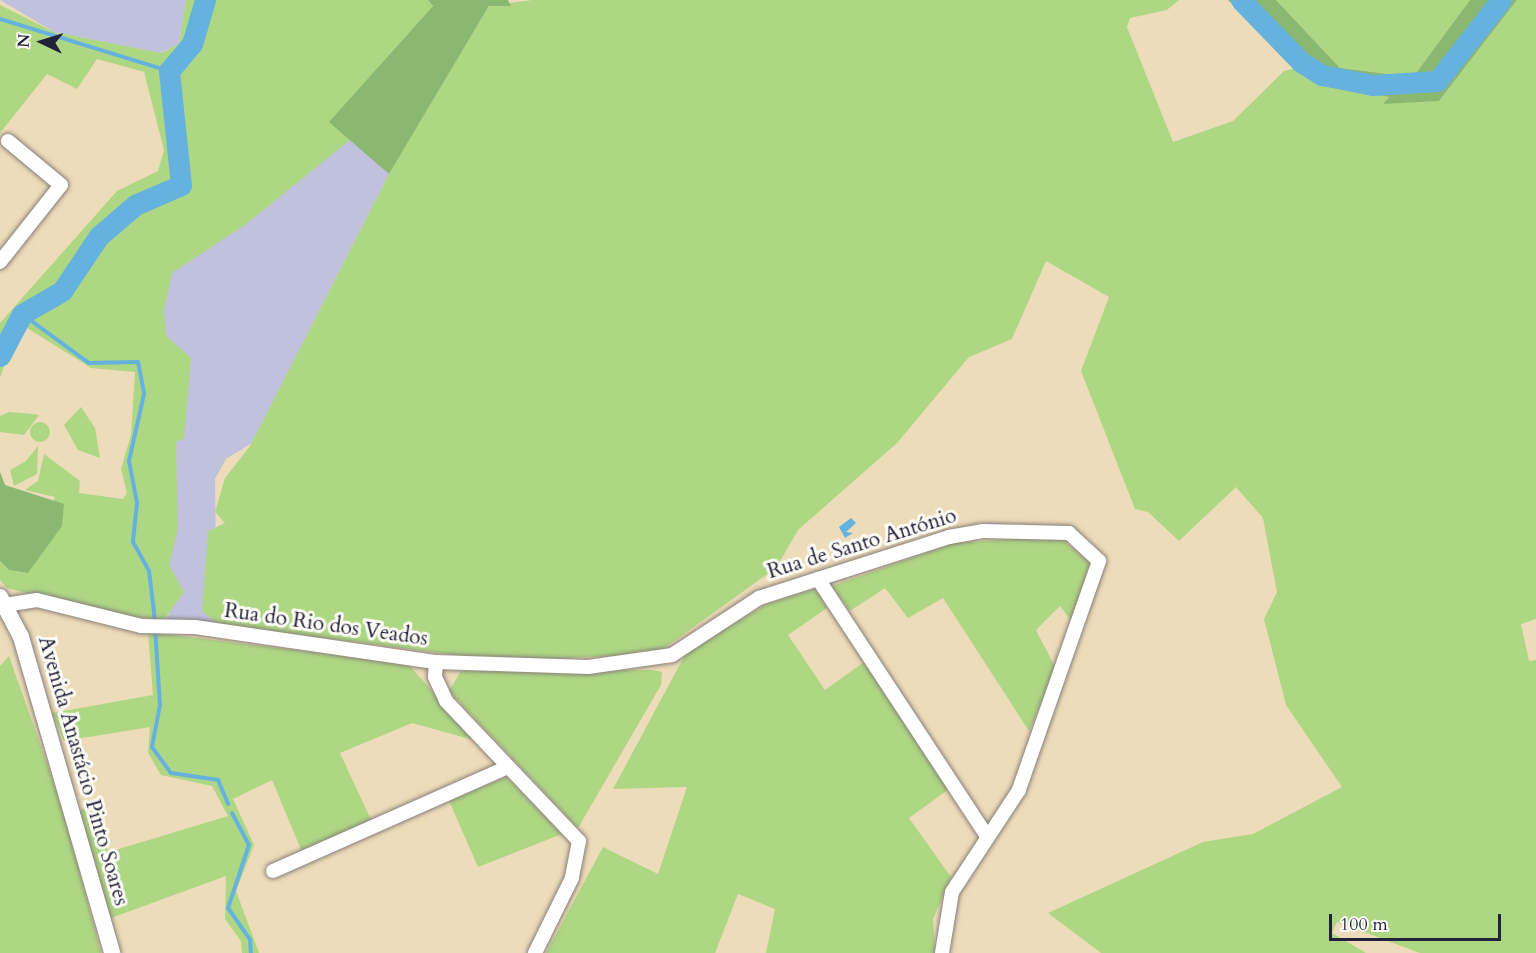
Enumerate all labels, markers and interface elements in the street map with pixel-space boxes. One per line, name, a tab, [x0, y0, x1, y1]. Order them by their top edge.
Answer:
north arrow	[12, 12, 72, 72]
text: N	[13, 33, 36, 48]
street label: Rua de Santo António	[764, 503, 960, 585]
street label: Rua do Rio dos Veados	[223, 598, 429, 652]
street label: Avenida Anastácio Pinto Soares	[32, 633, 134, 909]
scale bar	[1332, 902, 1504, 940]
text: 100 m	[1340, 912, 1388, 937]

